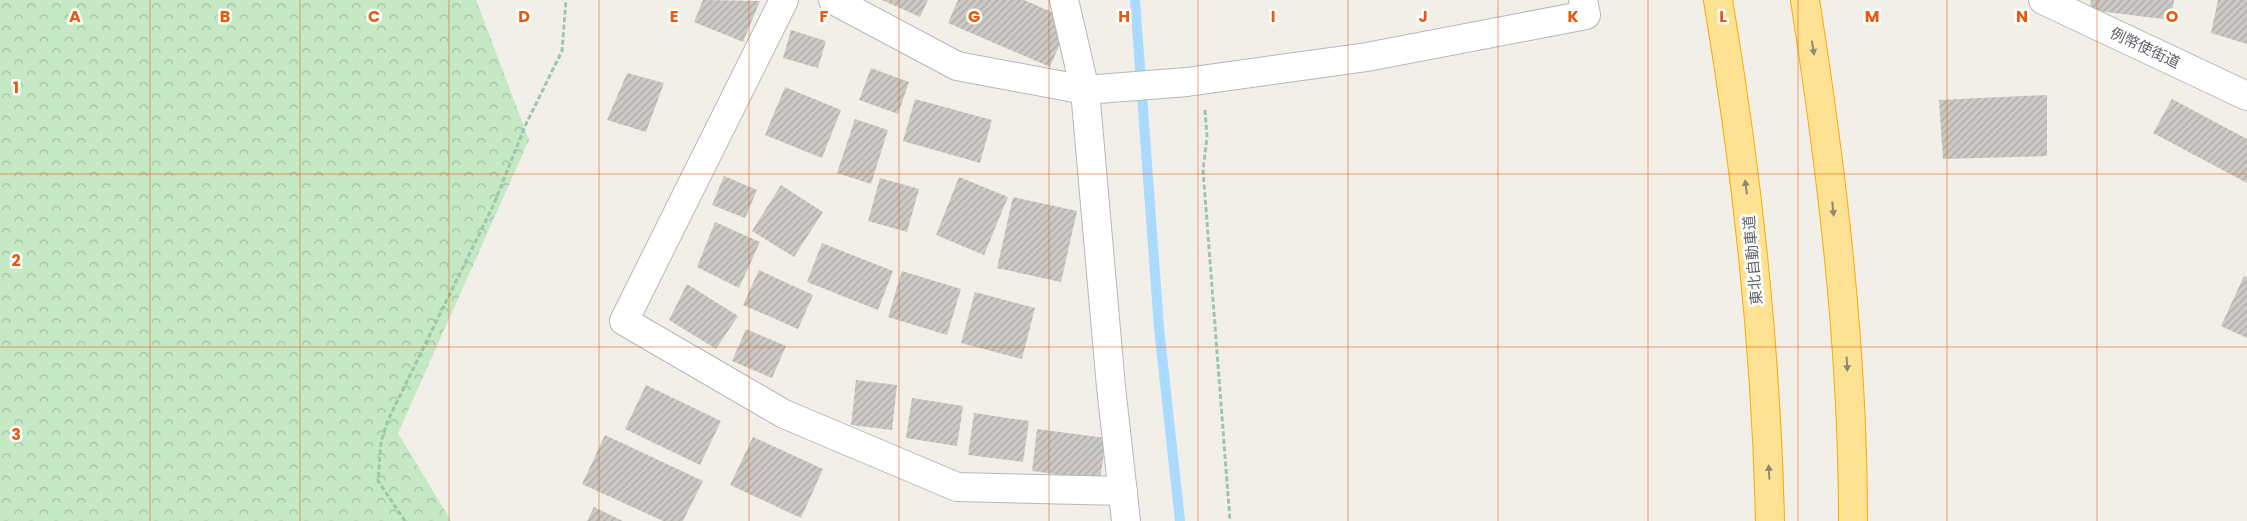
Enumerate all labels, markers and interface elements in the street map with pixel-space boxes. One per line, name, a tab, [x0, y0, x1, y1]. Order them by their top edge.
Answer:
text: A	[69, 5, 81, 28]
text: B	[220, 5, 230, 28]
text: C	[368, 5, 380, 28]
text: D	[518, 5, 530, 28]
text: E	[670, 5, 678, 28]
text: F	[820, 5, 829, 28]
text: G	[968, 5, 980, 28]
text: H	[1118, 5, 1130, 28]
text: I	[1271, 5, 1275, 28]
text: J	[1418, 5, 1428, 28]
text: K	[1567, 5, 1579, 28]
text: L	[1719, 5, 1727, 28]
text: M	[1865, 5, 1879, 28]
text: N	[2016, 5, 2028, 28]
text: O	[2166, 5, 2179, 28]
street label: 例幣使街道	[2107, 22, 2184, 73]
one-way arrow	[1809, 41, 1817, 57]
text: 1	[13, 76, 19, 99]
one-way arrow	[1742, 178, 1750, 194]
one-way arrow	[1829, 202, 1837, 218]
street label: 東北自動車道	[1738, 214, 1767, 306]
text: 2	[11, 249, 21, 272]
one-way arrow	[1843, 356, 1851, 372]
text: 3	[11, 423, 21, 446]
one-way arrow	[1764, 464, 1772, 480]

